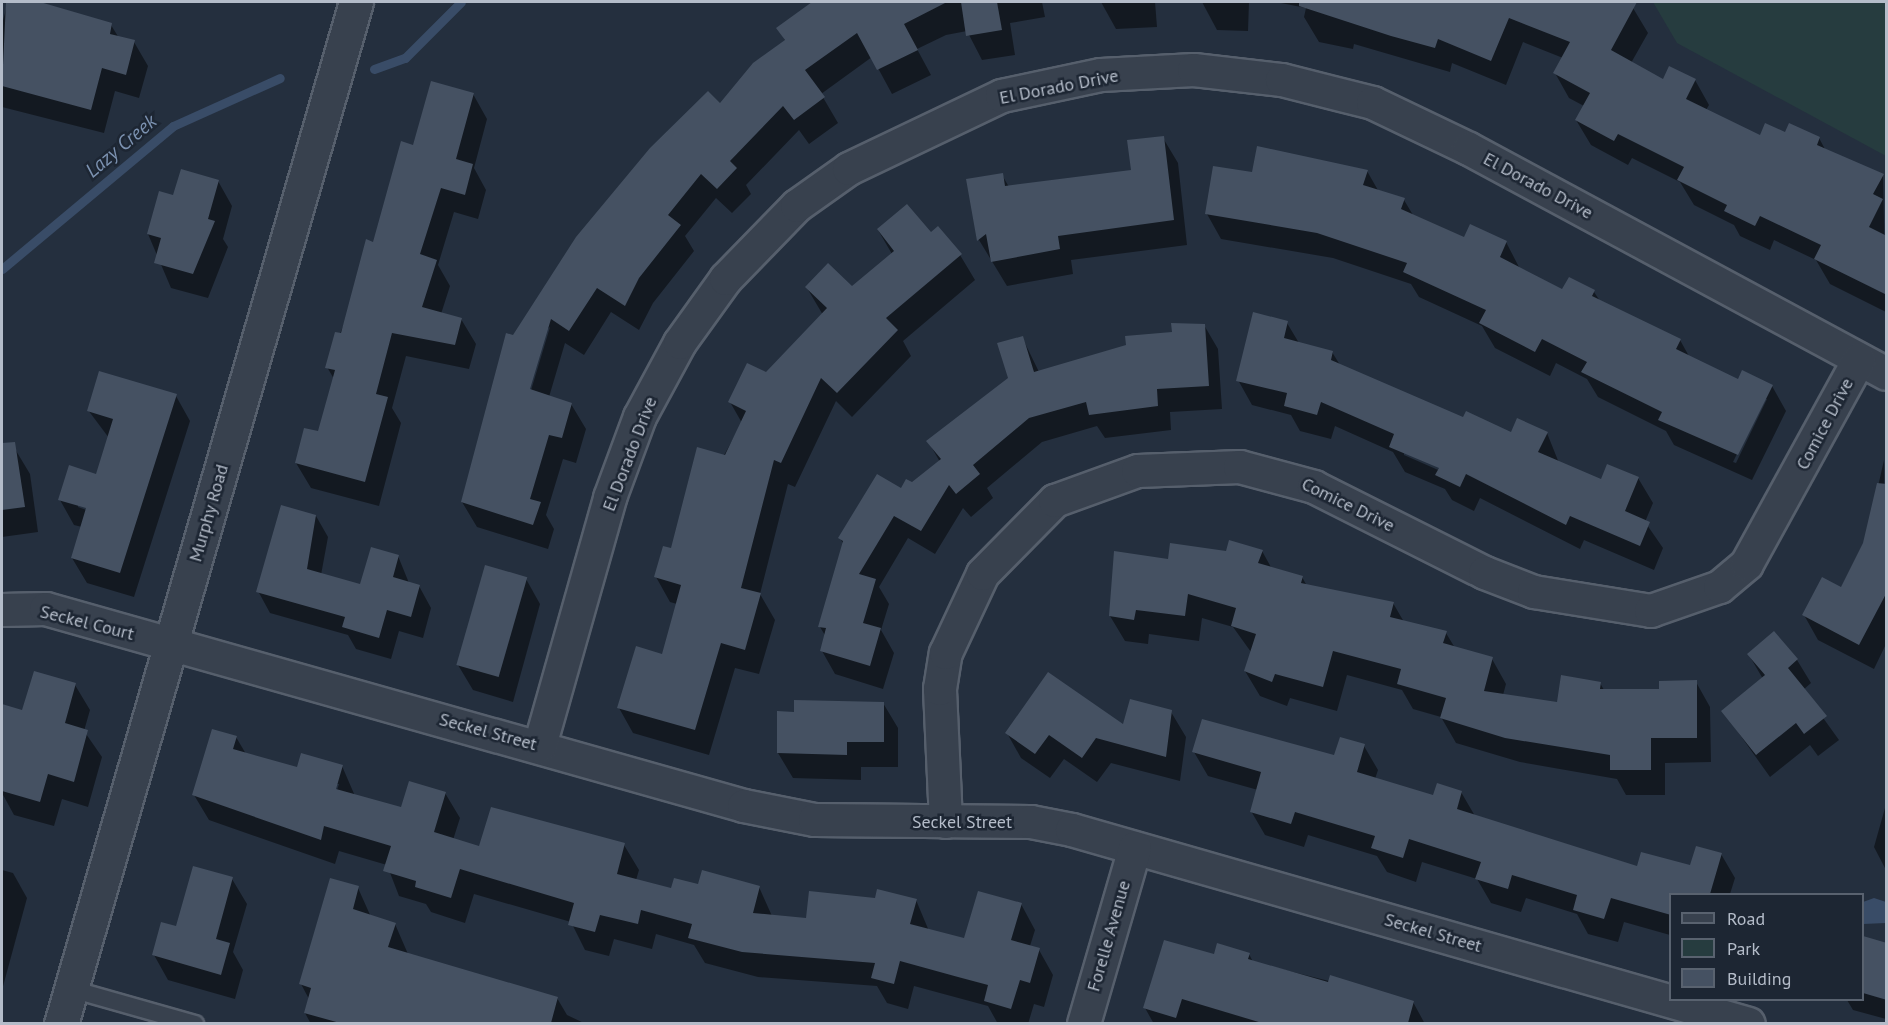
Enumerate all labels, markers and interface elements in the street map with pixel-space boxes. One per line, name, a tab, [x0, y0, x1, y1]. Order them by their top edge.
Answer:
street label: El Dorado Drive	[998, 65, 1120, 109]
water label: Lazy Creek	[80, 109, 162, 183]
street label: El Dorado Drive	[1480, 148, 1596, 224]
street label: Comice Drive	[1792, 374, 1858, 474]
street label: El Dorado Drive	[598, 394, 662, 514]
street label: Murphy Road	[185, 462, 233, 564]
street label: Comice Drive	[1298, 473, 1398, 537]
street label: Seckel Court	[38, 601, 136, 645]
street label: Seckel Street	[437, 709, 539, 755]
street label: Seckel Street	[912, 811, 1012, 833]
street label: Forelle Avenue	[1083, 878, 1135, 994]
legend	[1669, 893, 1864, 1001]
text: Road	[1727, 907, 1765, 930]
street label: Seckel Street	[1382, 909, 1484, 957]
text: Park	[1727, 937, 1760, 960]
text: Building	[1727, 967, 1791, 990]

